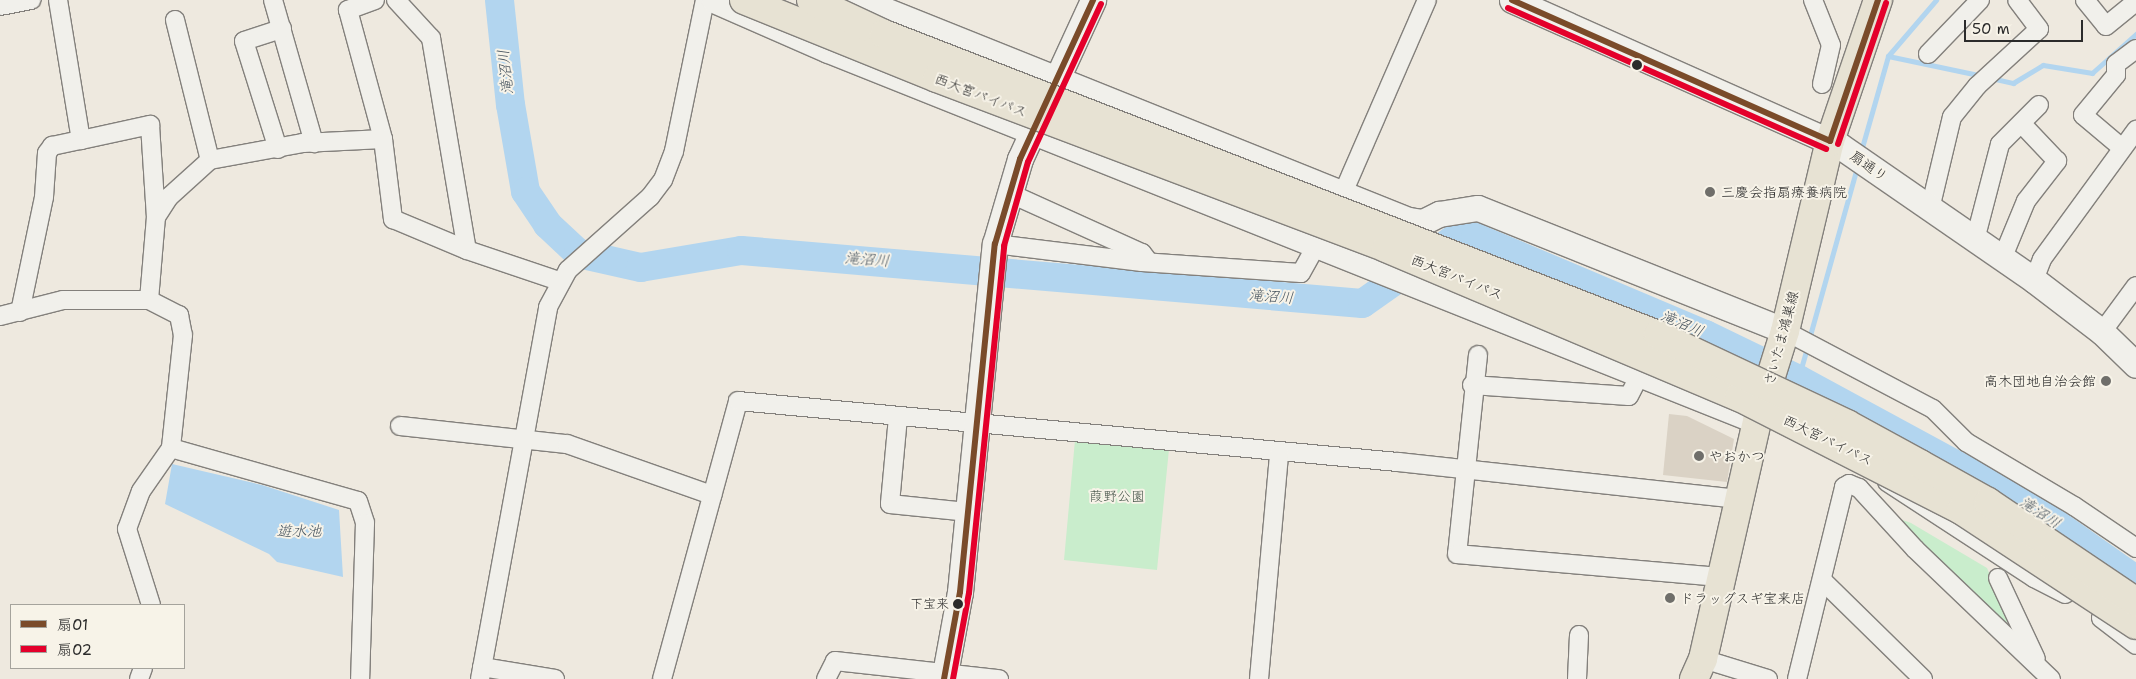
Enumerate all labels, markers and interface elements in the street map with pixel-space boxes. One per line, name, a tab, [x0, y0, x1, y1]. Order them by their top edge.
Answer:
scale bar	[1966, 10, 2085, 42]
text: 50 m	[1972, 19, 2010, 39]
water label: 滝沼川	[495, 49, 517, 95]
unlabelled marker	[1632, 60, 1642, 70]
street label: 西大宮バイパス	[932, 70, 1030, 120]
street label: 扇通り	[1847, 147, 1891, 185]
place label: 三慶会指扇療養病院	[1721, 184, 1847, 200]
marker: 三慶会指扇療養病院	[1703, 185, 1717, 199]
water label: 滝沼川	[844, 249, 890, 271]
street label: 西大宮バイパス	[1408, 251, 1506, 303]
water label: 滝沼川	[1248, 286, 1294, 308]
street label: さいたま鴻巣線	[1760, 288, 1802, 388]
water label: 滝沼川	[1658, 307, 1706, 341]
place label: 高木団地自治会館	[1984, 373, 2096, 389]
marker: 高木団地自治会館	[2100, 375, 2112, 387]
street label: 西大宮バイパス	[1780, 411, 1876, 469]
place label: やおかつ	[1709, 448, 1765, 464]
marker: やおかつ	[1693, 450, 1705, 462]
park label: 葭野公園	[1089, 488, 1145, 504]
water label: 滝沼川	[2016, 493, 2064, 533]
water label: 遊水池	[277, 523, 321, 541]
place label: ドラッグスギ宝来店	[1680, 590, 1806, 606]
marker: ドラッグスギ宝来店	[1664, 592, 1676, 604]
place label: 下宝来	[910, 596, 949, 612]
marker: 下宝来	[953, 599, 963, 609]
legend	[10, 604, 185, 669]
text: 扇01	[57, 615, 88, 635]
text: 扇02	[57, 640, 92, 660]

